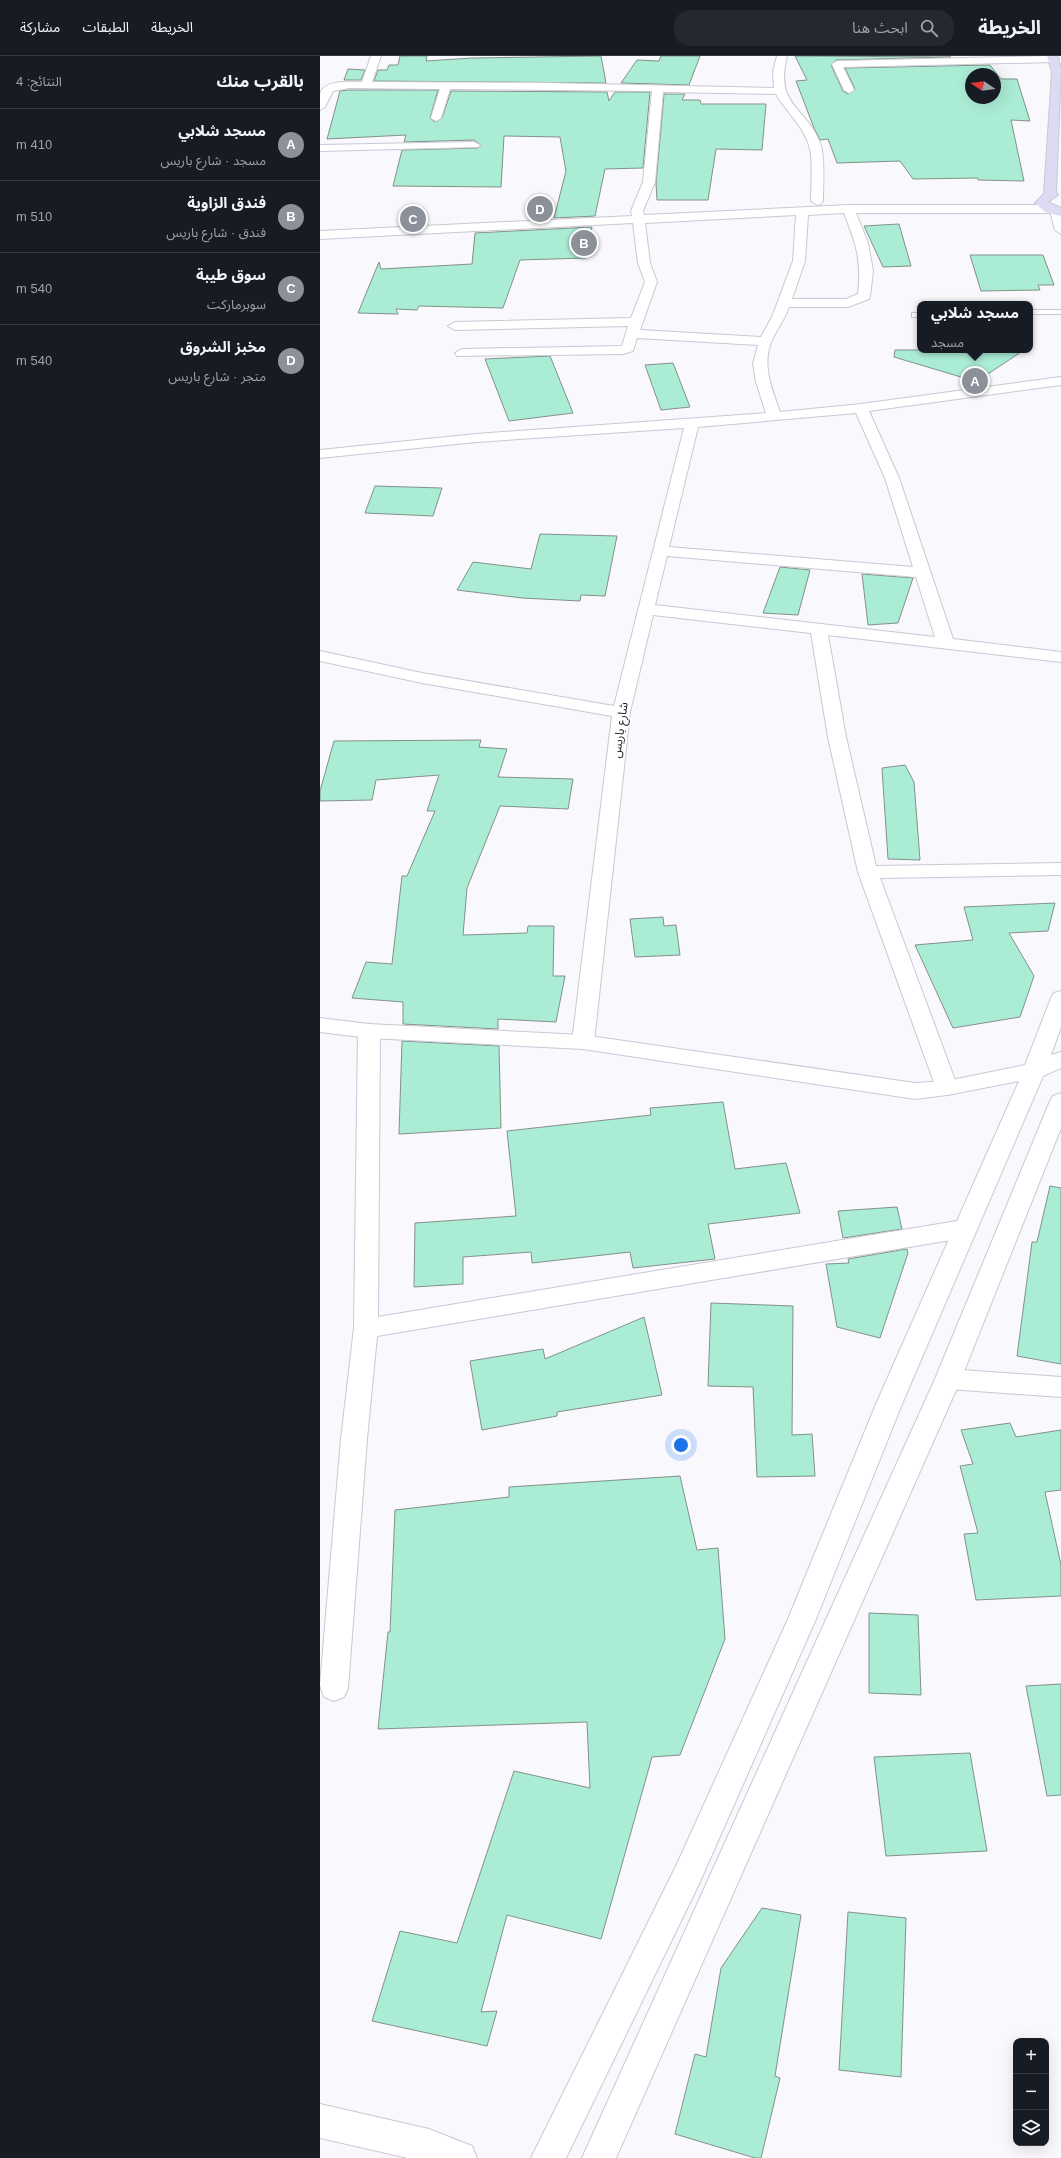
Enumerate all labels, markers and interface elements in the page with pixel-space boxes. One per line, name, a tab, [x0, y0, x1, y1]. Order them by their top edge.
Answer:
search box	[674, 10, 954, 46]
icon: search	[918, 17, 940, 39]
text: الخريطة	[978, 17, 1041, 38]
text: مشاركة	[20, 19, 60, 35]
text: الطبقات	[82, 19, 129, 35]
text: الخريطة	[151, 19, 193, 35]
text: ابحث هنا	[852, 19, 908, 36]
north arrow	[965, 68, 1001, 104]
text: بالقرب منك	[216, 72, 304, 91]
text: النتائج: 4	[16, 74, 62, 89]
text: مسجد شلابي	[178, 122, 266, 139]
text: 410 m	[16, 137, 52, 152]
text: A	[286, 137, 296, 152]
text: مسجد · شارع باريس	[160, 153, 266, 168]
text: فندق الزاوية	[187, 194, 266, 211]
pin: D	[527, 194, 553, 224]
pin: C	[400, 204, 426, 234]
text: 510 m	[16, 209, 52, 224]
text: B	[286, 209, 296, 224]
text: فندق · شارع باريس	[166, 225, 266, 240]
pin: B	[571, 228, 597, 258]
text: سوق طيبة	[196, 266, 266, 283]
text: 540 m	[16, 281, 52, 296]
text: C	[286, 281, 296, 296]
text: سوبرماركت	[207, 297, 266, 312]
popup	[917, 301, 1033, 353]
text: مسجد شلابي	[931, 304, 1019, 321]
text: مسجد	[931, 335, 964, 350]
text: مخبز الشروق	[180, 338, 266, 355]
text: 540 m	[16, 353, 52, 368]
text: D	[286, 353, 296, 368]
pin: A	[962, 366, 988, 396]
text: متجر · شارع باريس	[168, 369, 266, 384]
street label: شارع باريس	[609, 701, 633, 759]
your location	[671, 1435, 691, 1455]
map controls	[1013, 2038, 1049, 2146]
button: +	[1013, 2038, 1049, 2074]
button: −	[1013, 2074, 1049, 2110]
button: layers	[1013, 2110, 1049, 2146]

